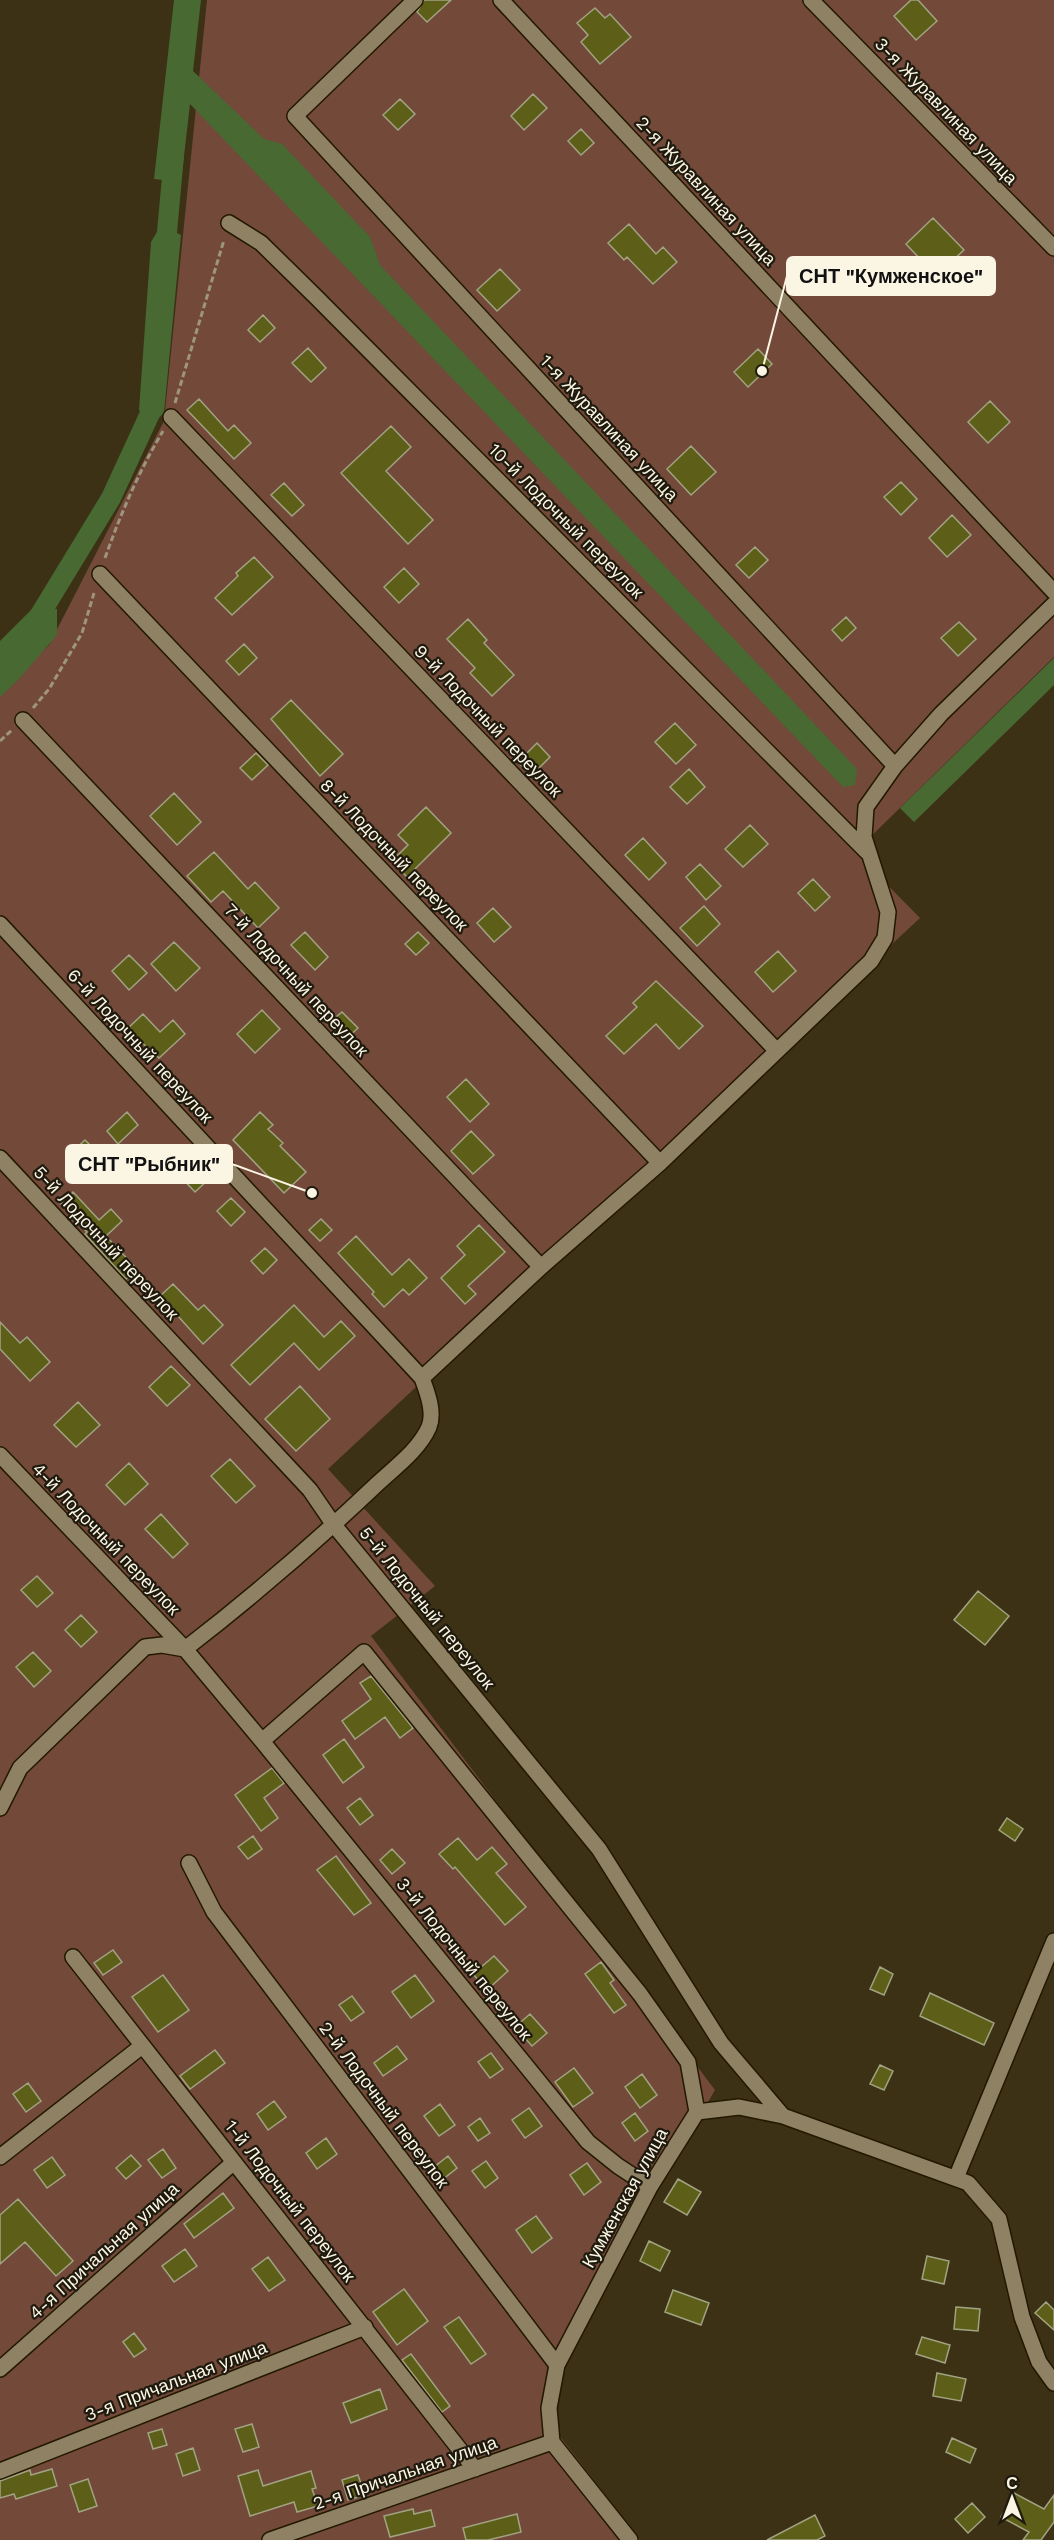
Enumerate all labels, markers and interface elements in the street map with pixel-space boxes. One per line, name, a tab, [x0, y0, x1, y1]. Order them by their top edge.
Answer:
street label: 3-я Журавлиная улица	[871, 33, 1023, 189]
street label: 2-я Журавлиная улица	[632, 112, 781, 270]
callout: СНТ "Кумженское"	[787, 257, 995, 295]
text: СНТ "Кумженское"	[799, 264, 983, 288]
street label: 1-я Журавлиная улица	[536, 350, 683, 506]
street label: 10-й Лодочный переулок	[485, 439, 648, 603]
street label: 9-й Лодочный переулок	[410, 640, 567, 801]
street label: 8-й Лодочный переулок	[316, 774, 473, 935]
street label: 7-й Лодочный переулок	[220, 899, 373, 1061]
street label: 6-й Лодочный переулок	[63, 964, 217, 1127]
callout: СНТ "Рыбник"	[66, 1145, 232, 1183]
text: СНТ "Рыбник"	[78, 1152, 220, 1176]
street label: 5-й Лодочный переулок	[30, 1161, 183, 1324]
street label: 4-й Лодочный переулок	[28, 1458, 185, 1619]
street label: 5-й Лодочный переулок	[355, 1522, 499, 1693]
street label: 3-й Лодочный переулок	[392, 1873, 536, 2044]
street label: 2-й Лодочный переулок	[315, 2018, 454, 2192]
street label: 1-й Лодочный переулок	[221, 2116, 360, 2286]
street label: Кумженская улица	[577, 2123, 672, 2271]
street label: 4-я Причальная улица	[25, 2177, 183, 2323]
street label: 3-я Причальная улица	[82, 2336, 271, 2425]
street label: 2-я Причальная улица	[310, 2431, 500, 2514]
north arrow	[982, 2468, 1042, 2528]
text: С	[1006, 2474, 1018, 2493]

